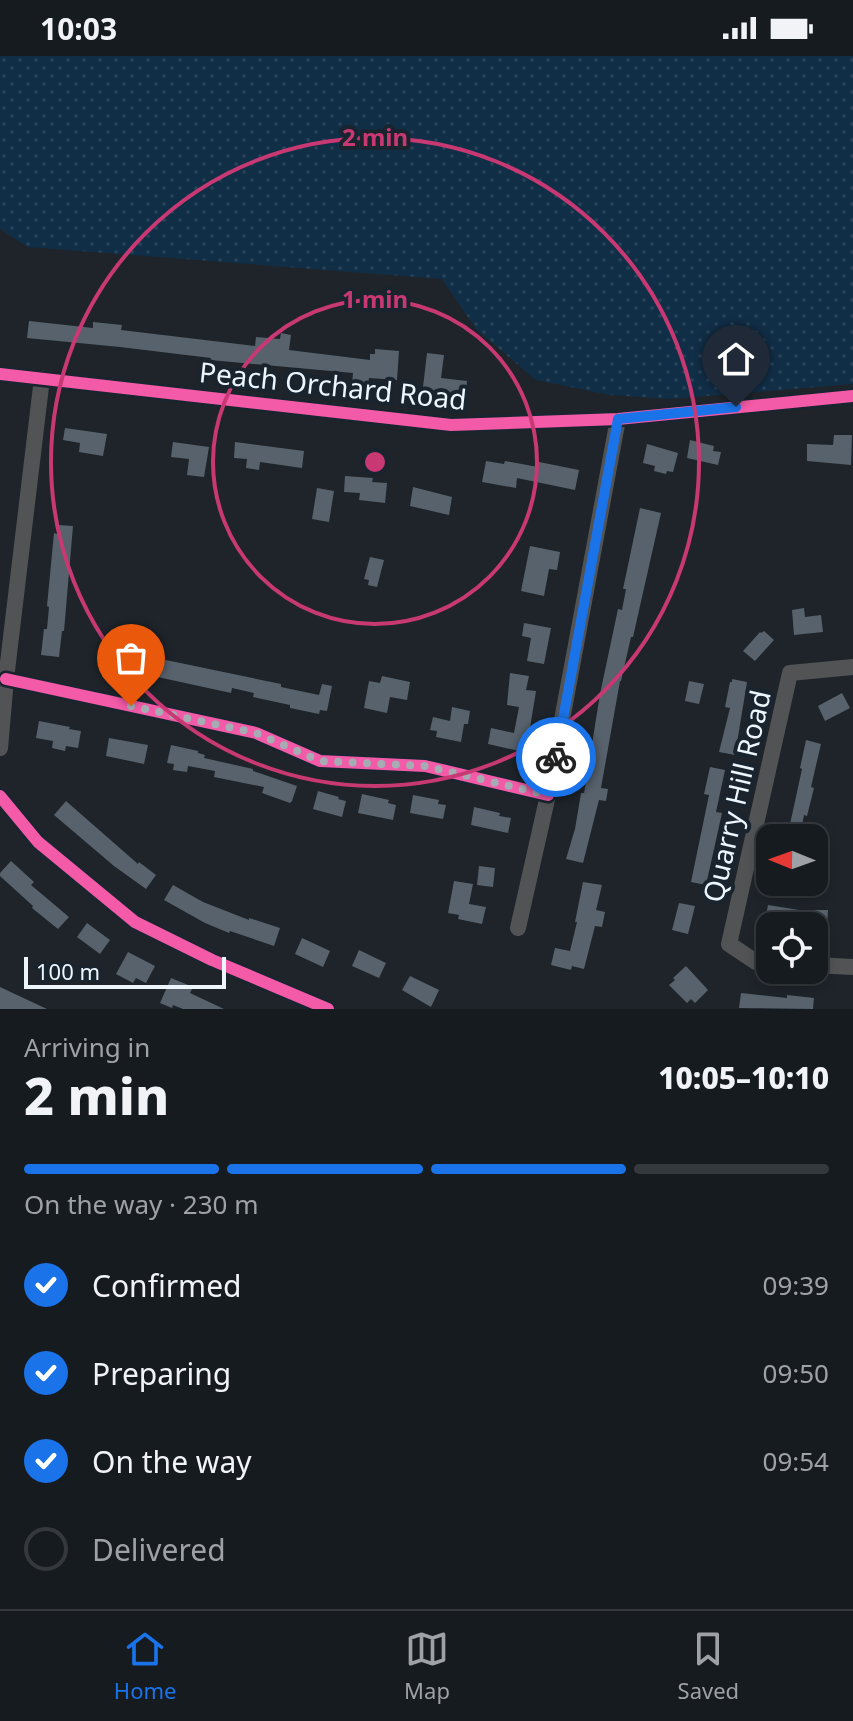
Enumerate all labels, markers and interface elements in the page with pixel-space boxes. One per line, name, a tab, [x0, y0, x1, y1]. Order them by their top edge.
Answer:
text: 10:03	[40, 8, 117, 49]
text: 2 min	[342, 120, 408, 153]
text: 1 min	[342, 282, 408, 315]
pin	[702, 325, 770, 407]
icon: home	[714, 337, 758, 381]
street label: Peach Orchard Road	[197, 352, 469, 418]
centre of rings	[361, 448, 389, 476]
pin	[97, 624, 165, 706]
icon: bag	[109, 636, 153, 680]
street label: Quarry Hill Road	[693, 686, 779, 906]
courier	[516, 717, 596, 797]
icon: bike	[534, 735, 578, 779]
north arrow	[756, 824, 828, 896]
map controls	[756, 824, 828, 984]
button: locate	[756, 912, 828, 984]
scale bar	[24, 953, 226, 989]
text: 100 m	[36, 956, 100, 986]
text: Arriving in	[24, 1029, 150, 1065]
text: 10:05–10:10	[658, 1057, 829, 1098]
text: 2 min	[24, 1059, 169, 1130]
text: On the way · 230 m	[24, 1186, 258, 1222]
icon: check	[24, 1263, 68, 1307]
text: Confirmed	[92, 1265, 242, 1306]
text: 09:39	[763, 1267, 829, 1303]
icon: check	[24, 1351, 68, 1395]
text: Preparing	[92, 1353, 231, 1394]
text: 09:50	[763, 1355, 829, 1391]
icon: check	[24, 1439, 68, 1483]
text: On the way	[92, 1441, 252, 1482]
text: 09:54	[763, 1443, 829, 1479]
text: Delivered	[92, 1529, 226, 1570]
tab: Home	[114, 1627, 176, 1705]
tab: Map	[404, 1627, 450, 1705]
tab: Saved	[678, 1627, 739, 1705]

